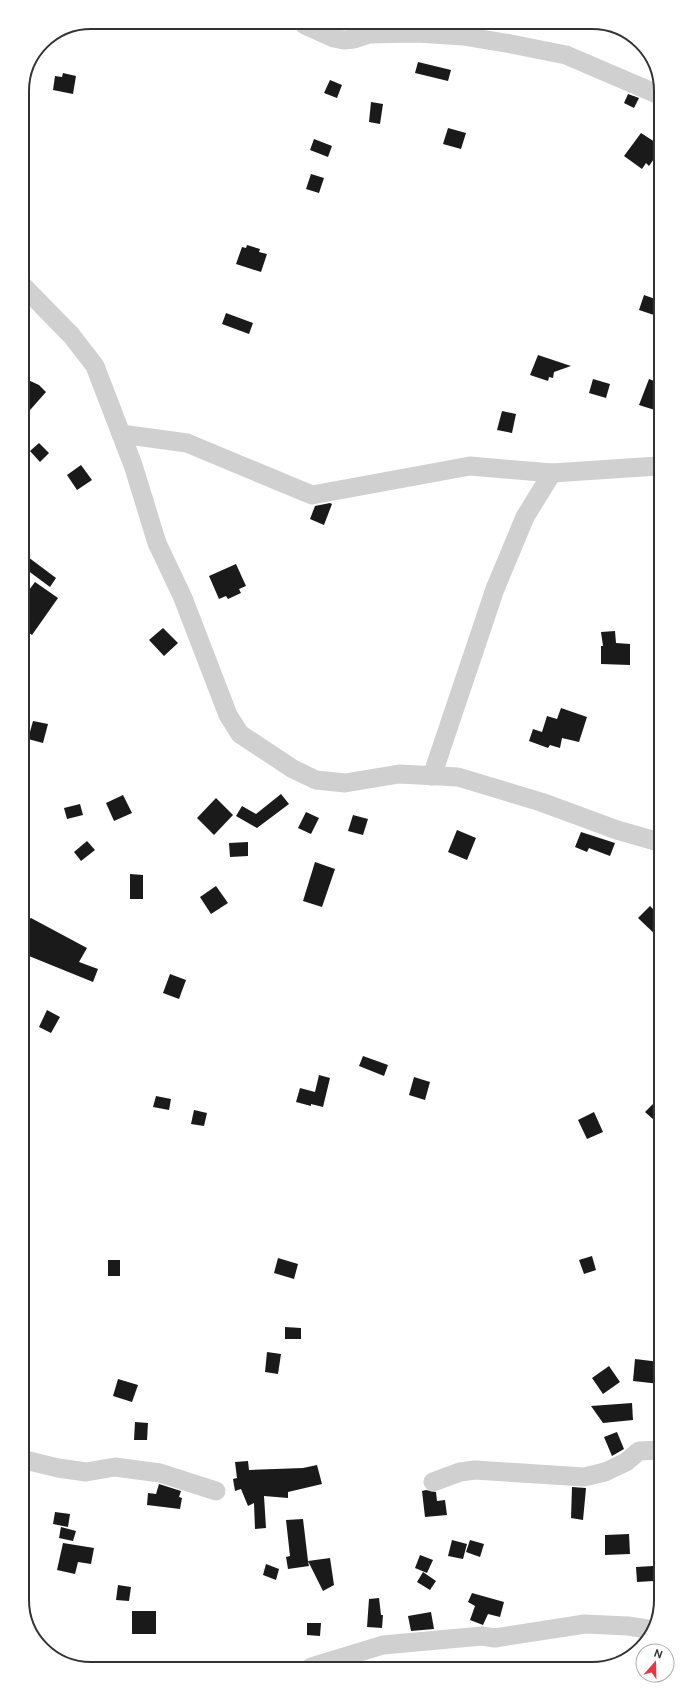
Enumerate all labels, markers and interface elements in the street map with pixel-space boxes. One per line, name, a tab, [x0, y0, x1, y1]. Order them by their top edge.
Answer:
north arrow	[635, 1643, 675, 1683]
text: N	[652, 1646, 665, 1662]

